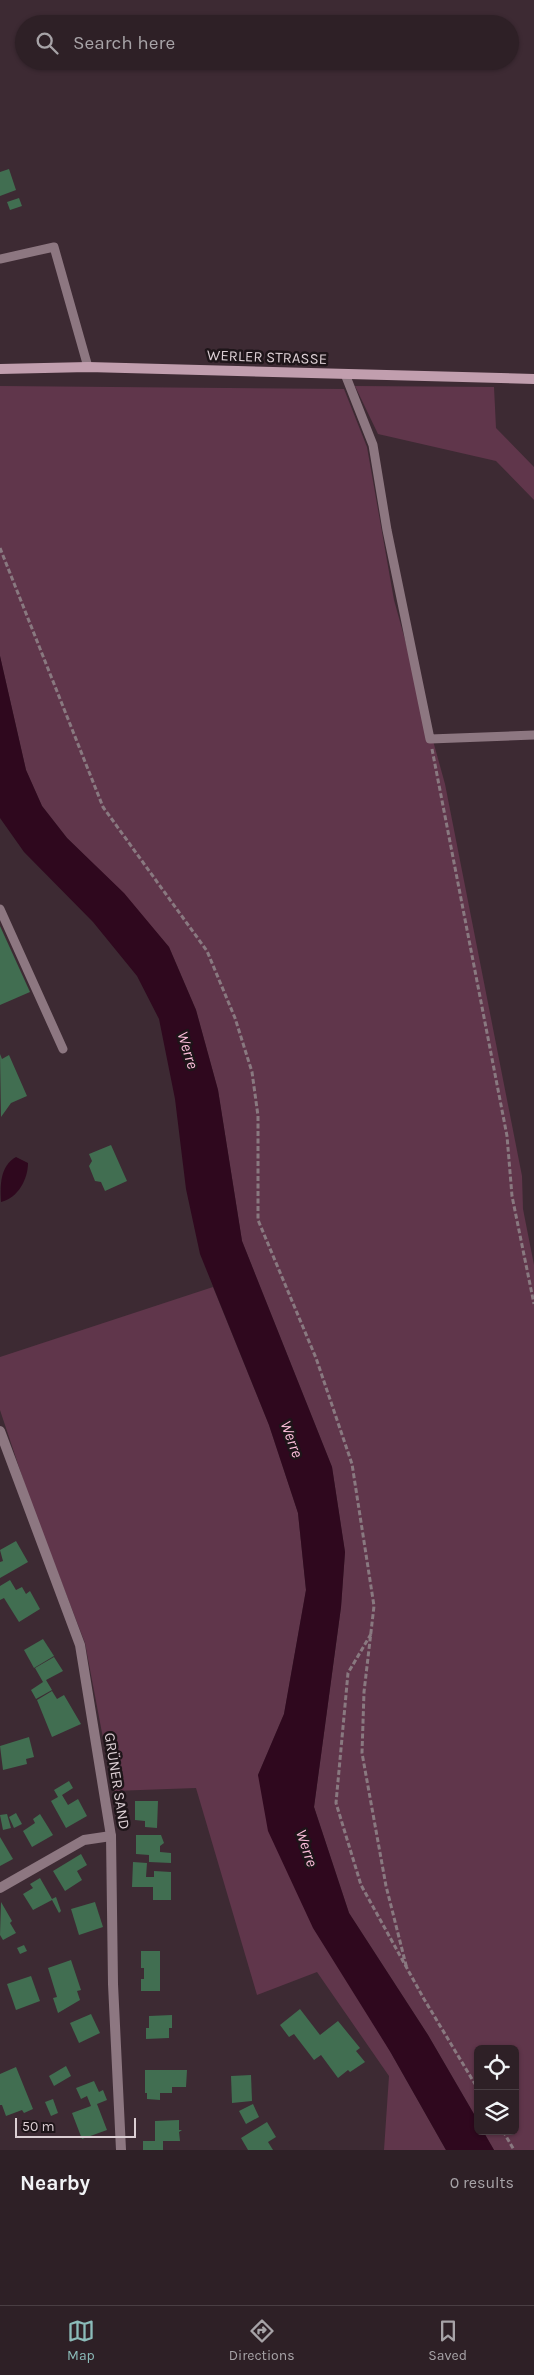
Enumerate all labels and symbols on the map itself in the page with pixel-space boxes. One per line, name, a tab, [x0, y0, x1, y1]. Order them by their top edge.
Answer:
street label: WERLER STRASSE	[207, 346, 327, 368]
water label: Werre	[173, 1029, 203, 1072]
water label: Werre	[277, 1418, 308, 1461]
street label: GRÜNER SAND	[100, 1731, 134, 1831]
water label: Werre	[292, 1827, 322, 1870]
scale bar	[15, 2115, 136, 2138]

